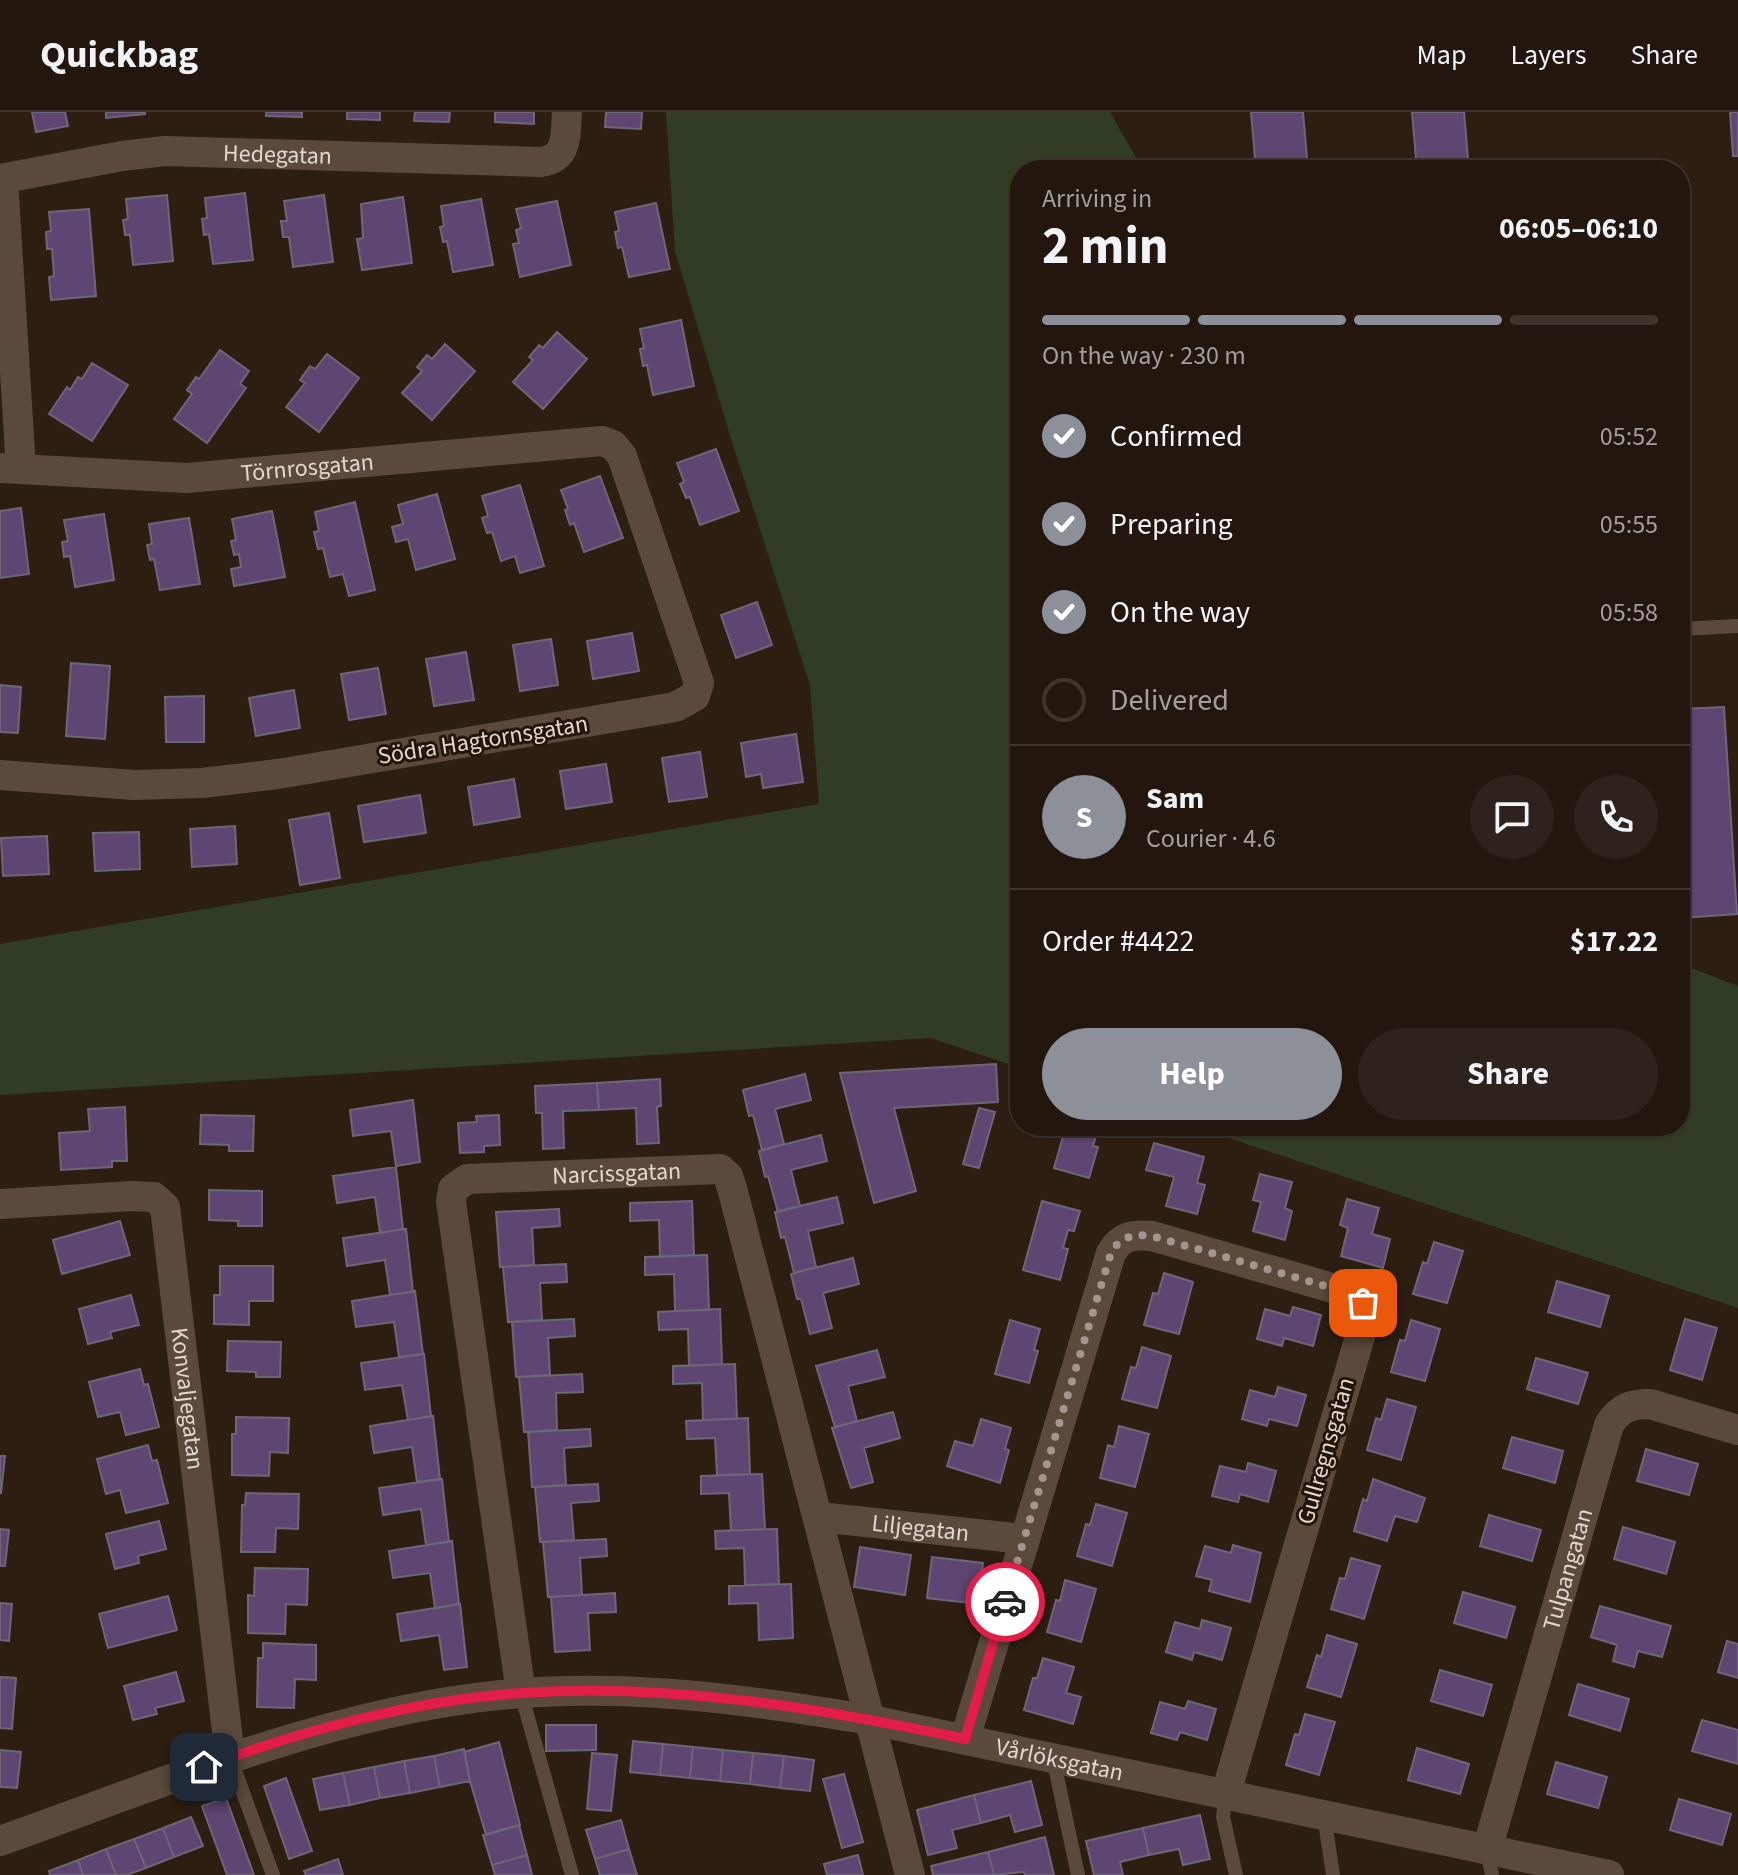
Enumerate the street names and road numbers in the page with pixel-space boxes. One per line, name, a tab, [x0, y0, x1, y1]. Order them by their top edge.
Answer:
street label: Hedegatan	[223, 135, 332, 173]
street label: Törnrosgatan	[239, 444, 375, 491]
street label: Södra Hagtornsgatan	[375, 706, 591, 774]
street label: Narcissgatan	[551, 1153, 682, 1193]
street label: Konvaljegatan	[162, 1325, 213, 1472]
street label: Gullregnsgatan	[1288, 1373, 1364, 1529]
street label: Tulpangatan	[1533, 1504, 1602, 1635]
street label: Liljegatan	[870, 1505, 971, 1551]
street label: Vårlöksgatan	[993, 1729, 1127, 1790]

